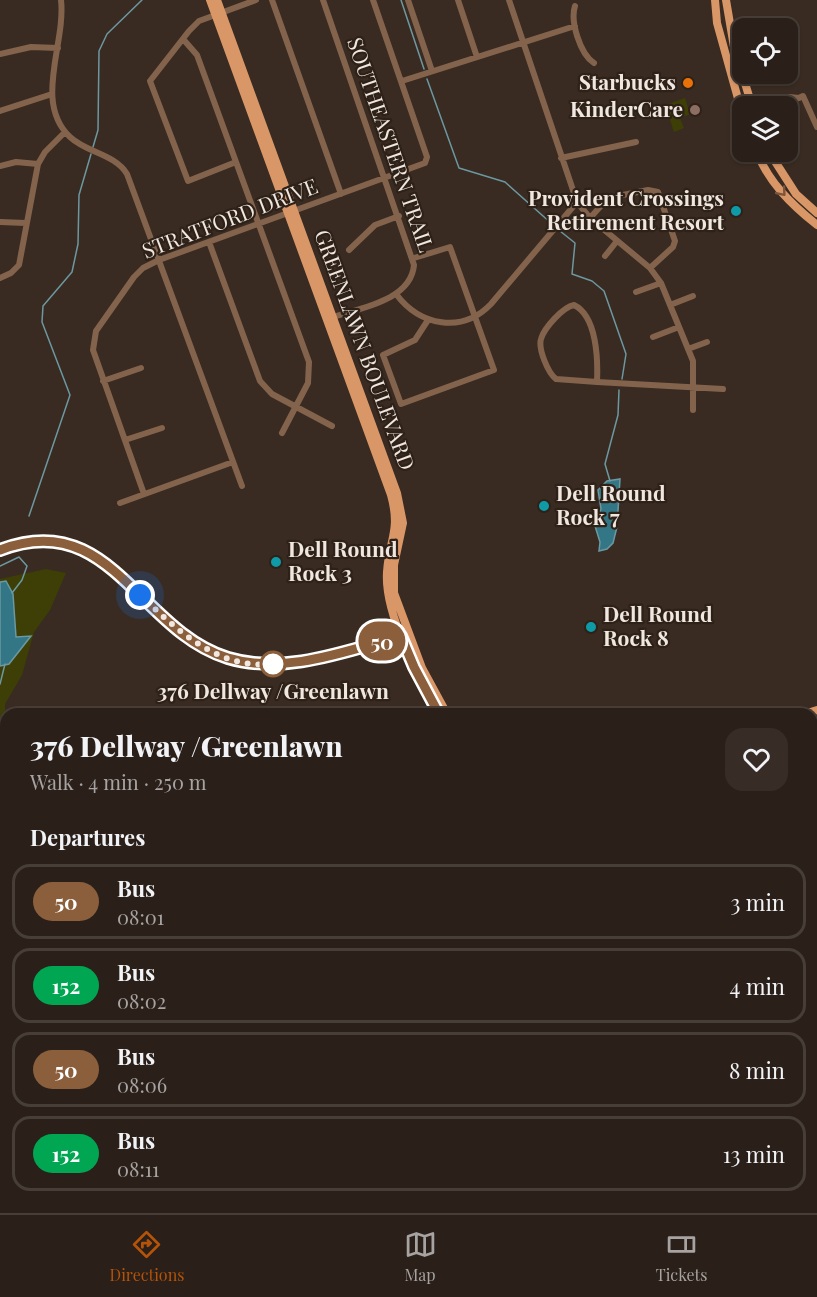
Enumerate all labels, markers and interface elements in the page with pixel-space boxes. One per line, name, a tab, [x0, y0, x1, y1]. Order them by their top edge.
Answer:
map controls	[732, 18, 798, 162]
button: locate	[732, 18, 798, 84]
street label: SOUTHEASTERN TRAIL	[342, 33, 442, 255]
place label: Starbucks	[579, 67, 676, 95]
marker: Starbucks	[681, 76, 695, 90]
place label: KinderCare	[570, 94, 683, 122]
button: layers	[732, 96, 798, 162]
marker: KinderCare	[688, 103, 702, 117]
street label: STRATFORD DRIVE	[137, 171, 321, 264]
place label: Provident Crossings Retirement Resort	[528, 183, 725, 235]
one-way arrow	[775, 185, 786, 196]
marker: Provident Crossings Retirement Resort	[729, 204, 743, 218]
street label: GREENLAWN BOULEVARD	[309, 225, 422, 473]
place label: Dell Round Rock 7	[556, 478, 666, 530]
marker: Dell Round Rock 7	[537, 499, 551, 513]
place label: Dell Round Rock 3	[288, 534, 398, 586]
marker: Dell Round Rock 3	[269, 555, 283, 569]
your location	[125, 580, 155, 610]
place label: Dell Round Rock 8	[603, 599, 713, 651]
marker: Dell Round Rock 8	[584, 620, 598, 634]
line badge: 50	[355, 622, 409, 660]
text: 50	[370, 627, 394, 655]
marker: 376 Dellway /Greenlawn	[260, 651, 286, 677]
place label: 376 Dellway /Greenlawn	[157, 676, 389, 704]
text: 376 Dellway /Greenlawn	[30, 727, 343, 764]
button: heart	[725, 728, 788, 791]
text: Walk · 4 min · 250 m	[30, 768, 207, 795]
text: Departures	[30, 822, 145, 852]
text: Bus	[117, 873, 155, 903]
text: 50	[54, 887, 78, 915]
text: 3 min	[730, 887, 785, 917]
text: 08:01	[117, 903, 164, 930]
text: Bus	[117, 957, 155, 987]
text: 152	[52, 971, 80, 999]
text: 4 min	[730, 971, 785, 1001]
text: 08:02	[117, 987, 166, 1014]
text: Bus	[117, 1041, 155, 1071]
text: 50	[54, 1055, 78, 1083]
text: 8 min	[729, 1055, 785, 1085]
text: 08:06	[117, 1071, 167, 1098]
text: Bus	[117, 1125, 155, 1155]
text: 152	[52, 1139, 80, 1167]
text: 13 min	[723, 1139, 785, 1169]
text: 08:11	[117, 1155, 160, 1182]
tab: Directions	[110, 1228, 184, 1285]
tab: Map	[404, 1228, 437, 1285]
tab: Tickets	[656, 1228, 707, 1285]

